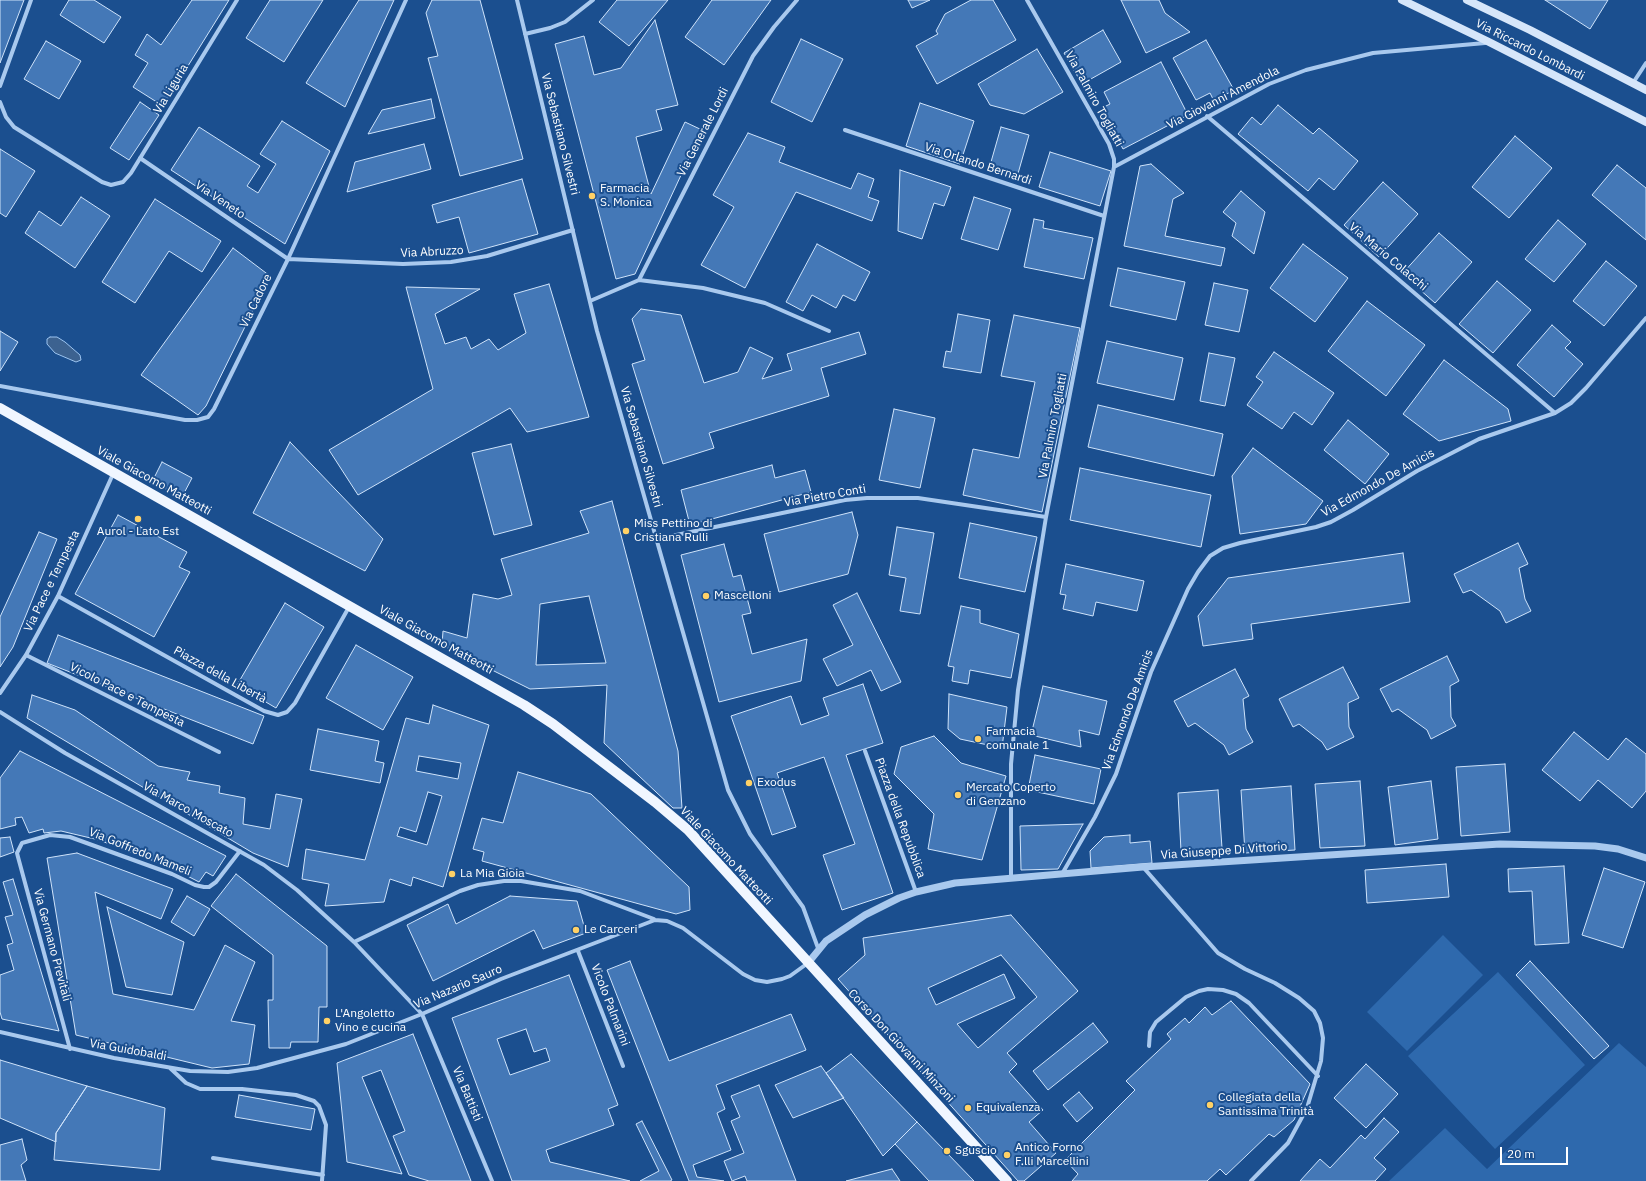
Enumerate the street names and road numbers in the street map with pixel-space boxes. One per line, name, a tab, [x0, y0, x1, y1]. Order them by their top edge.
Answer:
street label: Via Riccardo Lombardi	[1473, 16, 1587, 84]
street label: Via Palmiro Togliatti	[1062, 49, 1126, 149]
street label: Via Liguria	[151, 62, 191, 116]
street label: Via Giovanni Amendola	[1164, 63, 1282, 133]
street label: Via Sebastiano Silvestri	[538, 72, 582, 196]
street label: Via Generale Lordi	[674, 85, 732, 179]
street label: Via Orlando Bernardi	[923, 140, 1033, 188]
street label: Via Veneto	[192, 178, 248, 222]
street label: Via Mario Colacchi	[1346, 220, 1430, 294]
street label: Via Abruzzo	[400, 243, 464, 261]
street label: Via Cadore	[237, 272, 275, 330]
street label: Via Palmiro Togliatti	[1036, 372, 1070, 480]
street label: Via Sebastiano Silvestri	[617, 385, 665, 509]
street label: Viale Giacomo Matteotti	[94, 443, 214, 519]
street label: Via Edmondo De Amicis	[1319, 446, 1437, 520]
street label: Via Pietro Conti	[783, 482, 867, 510]
street label: Via Pace e Tempesta	[21, 528, 83, 634]
street label: Viale Giacomo Matteotti	[376, 602, 496, 678]
street label: Piazza della Libertà	[171, 644, 269, 706]
street label: Via Edmondo De Amicis	[1099, 648, 1157, 772]
street label: Vicolo Pace e Tempesta	[67, 660, 187, 730]
street label: Piazza della Repubblica	[872, 756, 928, 880]
street label: Via Marco Moscato	[140, 779, 236, 841]
street label: Viale Giacomo Matteotti	[677, 804, 775, 908]
street label: Via Goffredo Mameli	[87, 825, 193, 879]
street label: Via Giuseppe Di Vittorio	[1160, 839, 1288, 863]
street label: Via Germano Previtali	[30, 887, 74, 1003]
street label: Via Nazario Sauro	[412, 962, 504, 1012]
street label: Vicolo Palmarini	[588, 962, 632, 1048]
street label: Corso Don Giovanni Minzoni	[845, 986, 957, 1106]
street label: Via Guidobaldi	[88, 1036, 168, 1064]
street label: Via Battisti	[449, 1064, 485, 1124]

